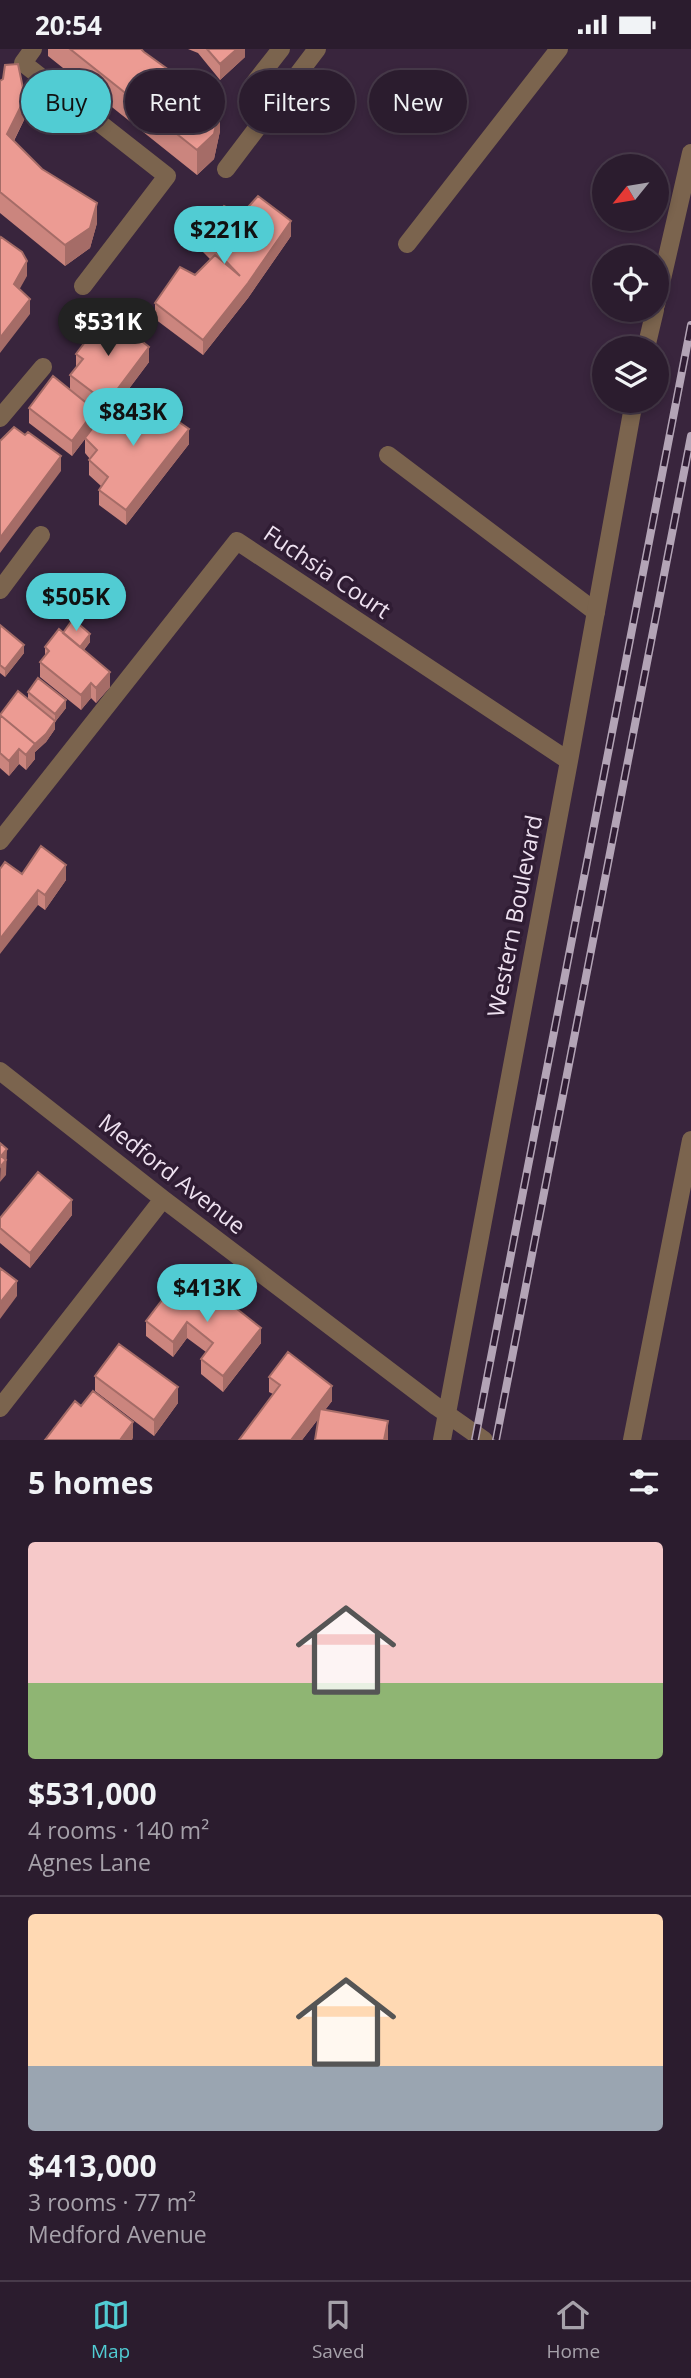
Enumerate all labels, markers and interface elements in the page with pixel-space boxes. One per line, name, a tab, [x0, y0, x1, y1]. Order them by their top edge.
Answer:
text: 20:54	[35, 7, 102, 43]
chip: Buy	[21, 70, 111, 133]
chip: Rent	[125, 70, 225, 133]
chip: Filters	[239, 70, 355, 133]
chip: New	[369, 70, 467, 133]
north arrow	[592, 154, 668, 231]
map controls	[592, 154, 669, 413]
pin: $221K	[175, 207, 273, 266]
text: $221K	[190, 213, 258, 245]
button: locate	[592, 245, 669, 322]
pin: $531K	[59, 299, 157, 358]
text: $531K	[74, 305, 142, 337]
button: layers	[592, 336, 669, 413]
pin: $843K	[84, 389, 182, 448]
text: $843K	[99, 395, 167, 427]
street label: Fuchsia Court	[258, 517, 397, 625]
pin: $505K	[27, 573, 125, 633]
text: $505K	[42, 580, 110, 612]
street label: Western Boulevard	[479, 812, 549, 1019]
street label: Medford Avenue	[92, 1106, 253, 1241]
pin: $413K	[158, 1265, 256, 1324]
text: $413K	[173, 1271, 241, 1303]
text: 5 homes	[28, 1462, 153, 1503]
icon: filters	[625, 1463, 663, 1501]
icon: home	[283, 1587, 409, 1713]
text: $531,000	[28, 1773, 157, 1814]
text: 4 rooms · 140 m²	[28, 1814, 209, 1846]
text: Agnes Lane	[28, 1846, 151, 1878]
icon: home	[283, 1959, 409, 2085]
text: $413,000	[28, 2145, 157, 2186]
text: 3 rooms · 77 m²	[28, 2186, 196, 2218]
text: Medford Avenue	[28, 2218, 207, 2250]
tab: Map	[91, 2296, 130, 2364]
tab: Saved	[312, 2296, 365, 2364]
tab: Home	[546, 2296, 600, 2364]

